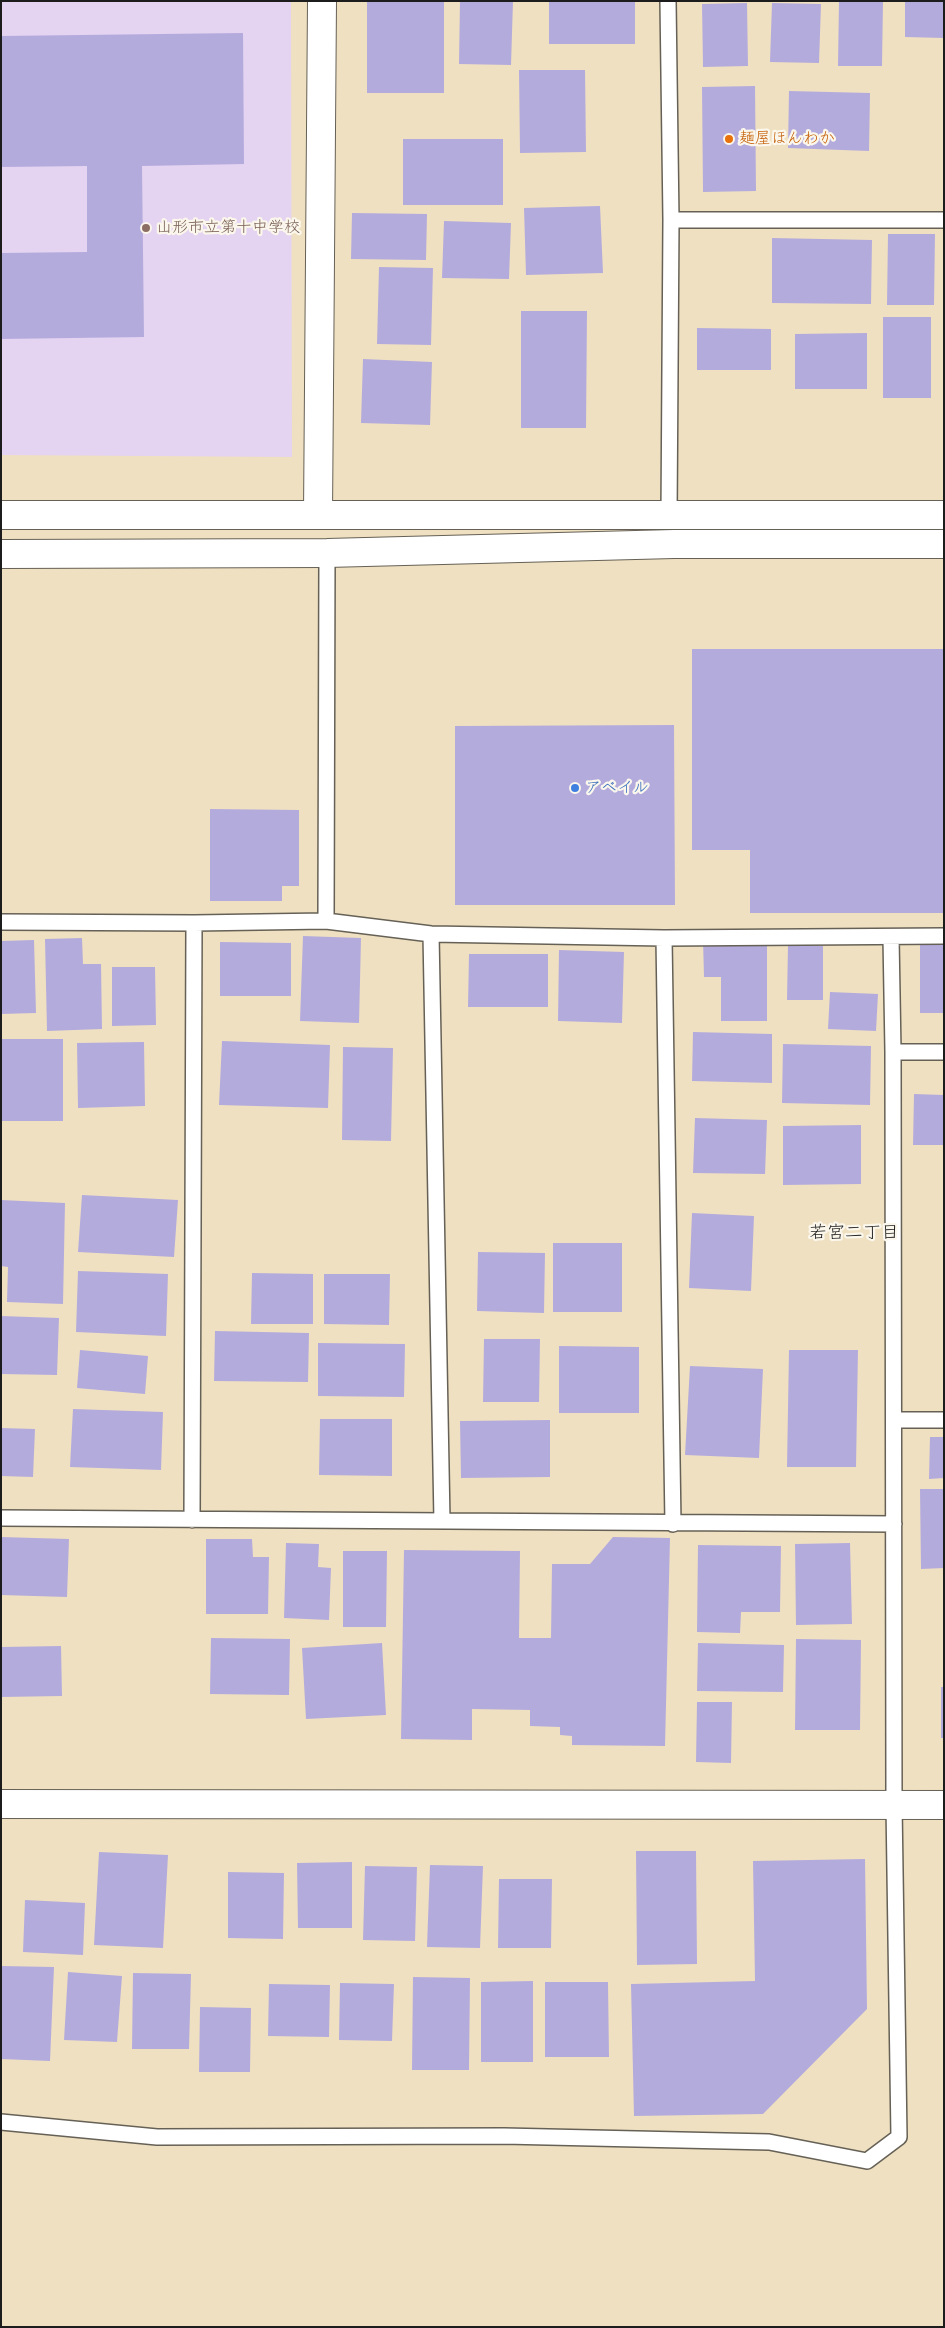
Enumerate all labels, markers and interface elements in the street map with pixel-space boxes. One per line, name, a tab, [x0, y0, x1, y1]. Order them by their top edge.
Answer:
place label: 麺屋ほんわか	[739, 129, 835, 149]
marker: 麺屋ほんわか	[723, 133, 735, 145]
place label: 山形市立第十中学校	[156, 218, 300, 238]
marker: 山形市立第十中学校	[140, 222, 152, 234]
place label: アベイル	[585, 778, 649, 798]
marker: アベイル	[569, 782, 581, 794]
district label: 若宮二丁目	[809, 1222, 899, 1244]

